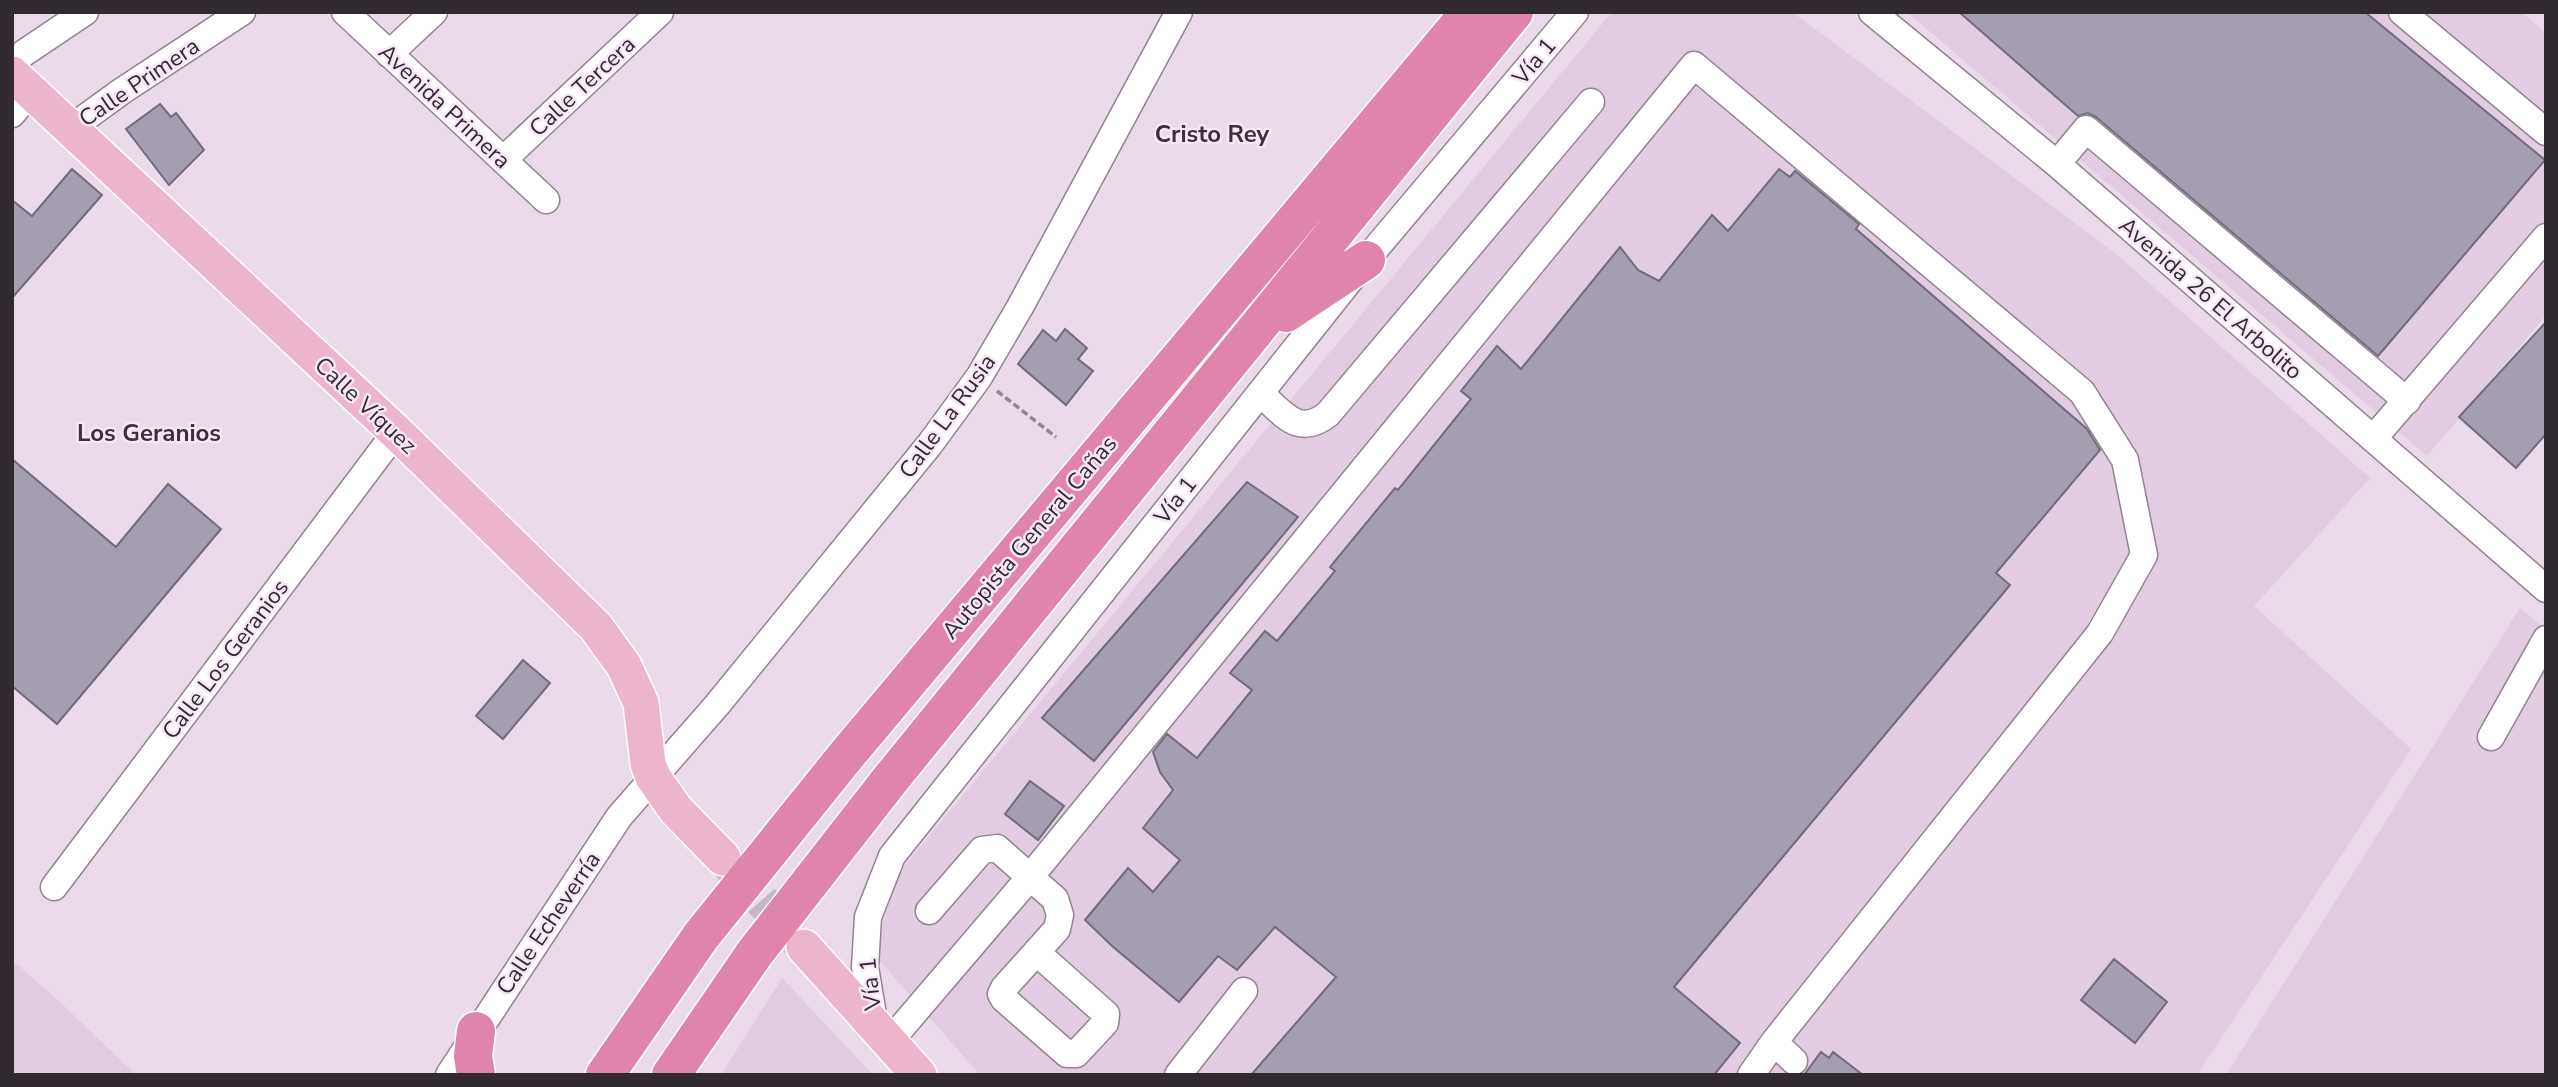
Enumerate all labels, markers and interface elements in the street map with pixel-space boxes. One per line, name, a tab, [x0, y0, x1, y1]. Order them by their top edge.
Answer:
street label: Calle Tercera	[523, 29, 642, 144]
street label: Calle Primera	[73, 31, 206, 134]
street label: Vía 1	[1505, 31, 1563, 92]
street label: Avenida Primera	[372, 37, 517, 176]
district label: Cristo Rey	[1155, 118, 1270, 150]
street label: Avenida 26 El Arbolito	[2112, 210, 2309, 387]
street label: Calle La Rusia	[892, 348, 1003, 485]
street label: Calle Víquez	[308, 350, 424, 461]
district label: Los Geranios	[77, 417, 221, 449]
street label: Autopista General Cañas	[935, 429, 1124, 646]
street label: Vía 1	[1146, 470, 1204, 532]
street label: Calle Los Geranios	[155, 573, 296, 746]
street label: Calle Echeverría	[489, 846, 608, 1001]
street label: Vía 1	[852, 956, 889, 1013]

